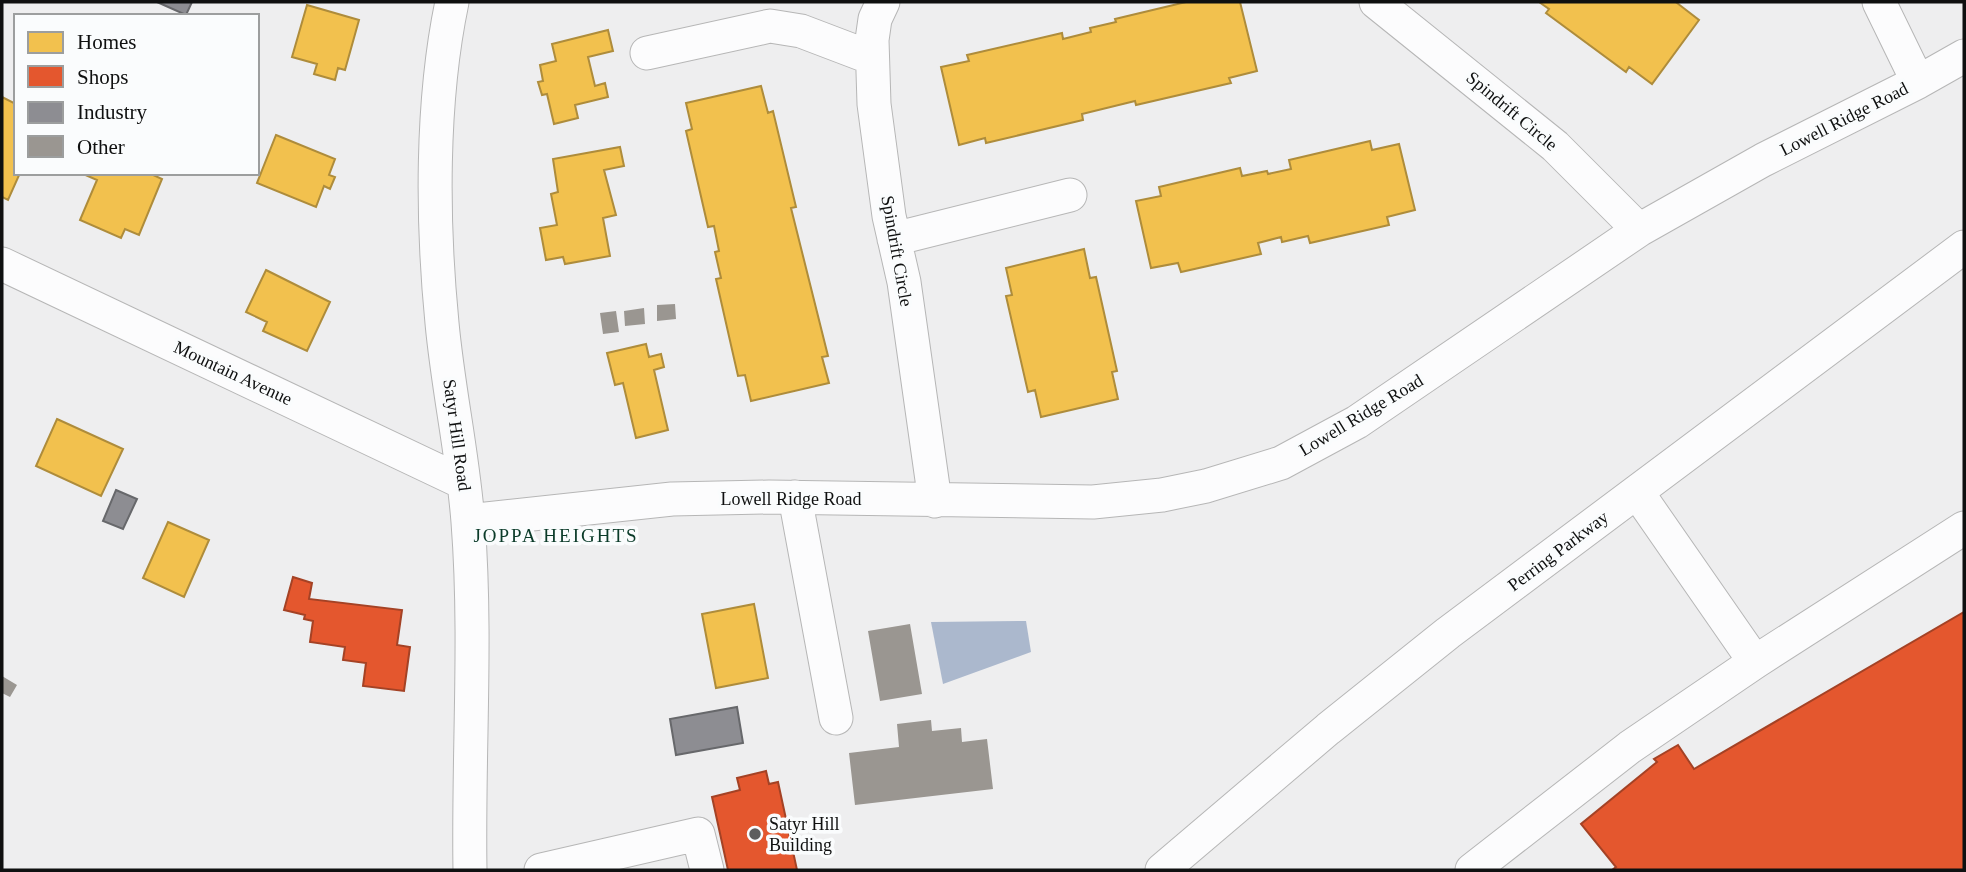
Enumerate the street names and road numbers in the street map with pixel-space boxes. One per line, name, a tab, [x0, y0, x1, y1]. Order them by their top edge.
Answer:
street label: Spindrift Circle	[1462, 67, 1562, 155]
street label: Lowell Ridge Road	[1777, 78, 1911, 160]
street label: Spindrift Circle	[877, 194, 917, 308]
street label: Mountain Avenue	[171, 337, 295, 409]
street label: Lowell Ridge Road	[1295, 370, 1427, 460]
street label: Satyr Hill Road	[439, 378, 475, 492]
street label: Lowell Ridge Road	[721, 489, 861, 509]
street label: Perring Parkway	[1504, 507, 1612, 595]

